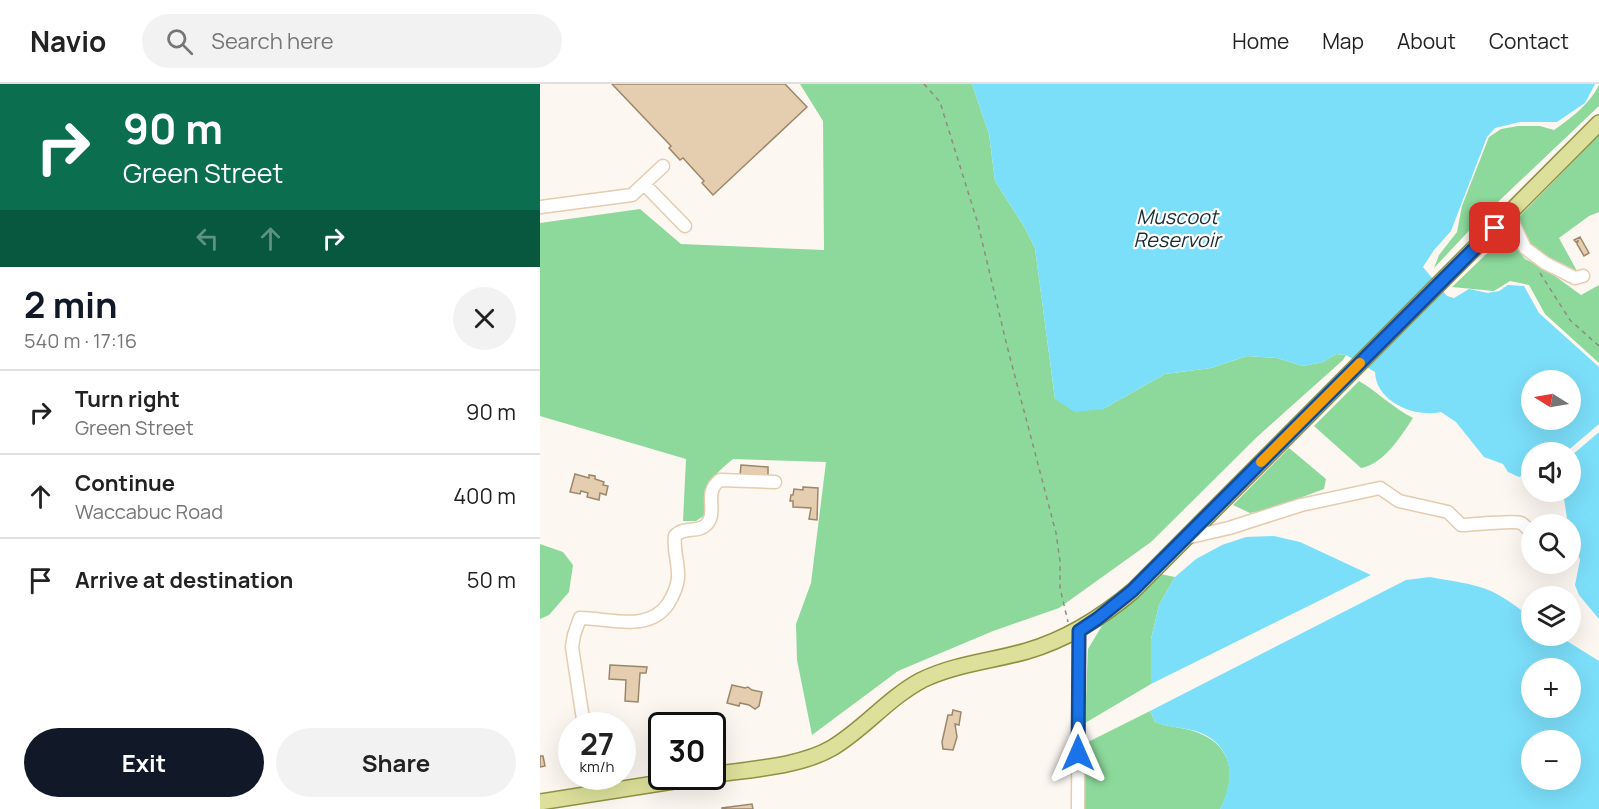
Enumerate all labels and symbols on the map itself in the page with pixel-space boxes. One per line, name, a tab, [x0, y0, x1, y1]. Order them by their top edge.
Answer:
pin	[1469, 202, 1520, 253]
water label: Muscoot Reservoir	[1133, 203, 1223, 253]
north arrow	[1521, 370, 1581, 430]
speed limit sign: 30	[648, 712, 726, 790]
position arrow	[1046, 721, 1110, 785]

